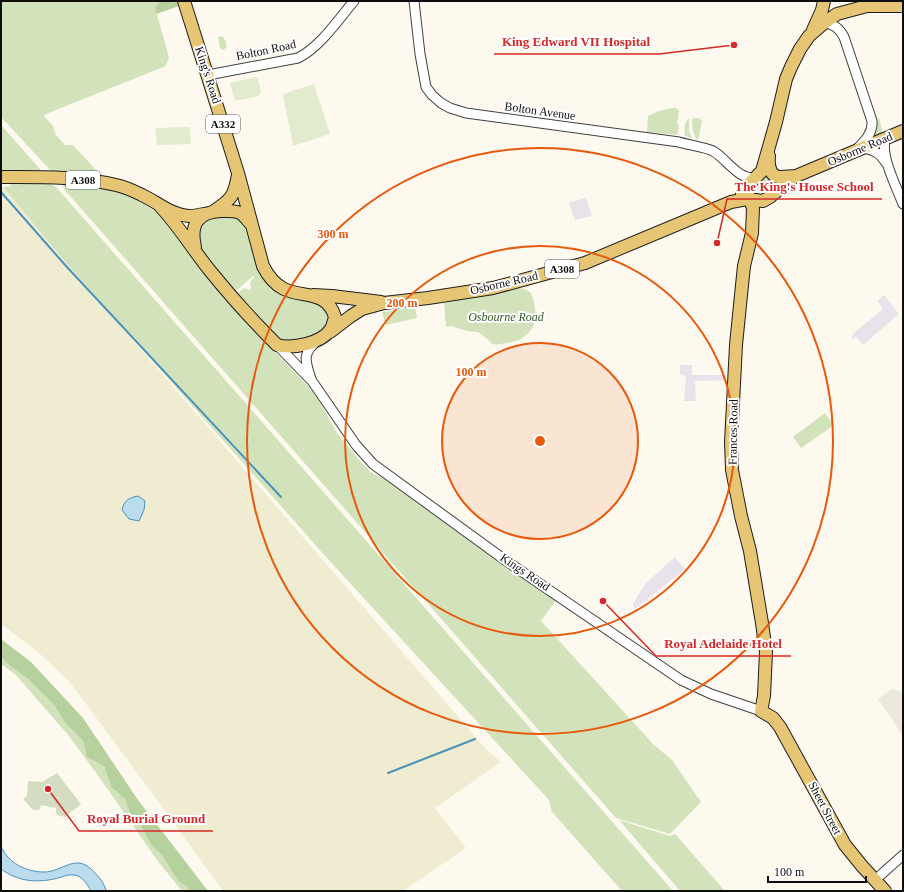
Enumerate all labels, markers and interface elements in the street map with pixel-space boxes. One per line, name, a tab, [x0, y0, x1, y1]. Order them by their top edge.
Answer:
callout: King Edward VII Hospital	[494, 29, 659, 54]
text: King Edward VII Hospital	[502, 34, 650, 49]
street label: Bolton Road	[235, 37, 297, 63]
street label: King's Road	[192, 45, 224, 105]
street label: Bolton Avenue	[504, 99, 576, 123]
road number: A332	[206, 115, 240, 133]
street label: Osborne Road	[826, 129, 894, 169]
road number: A308	[66, 171, 100, 189]
callout: The King's House School	[727, 174, 882, 199]
text: The King's House School	[734, 179, 874, 194]
text: 300 m	[318, 227, 349, 241]
road number: A308	[545, 260, 579, 278]
street label: Osborne Road	[469, 268, 539, 298]
text: 200 m	[387, 296, 418, 310]
park label: Osbourne Road	[468, 310, 545, 324]
text: 100 m	[456, 365, 487, 379]
street label: Frances Road	[725, 399, 741, 465]
centre of rings	[533, 434, 547, 448]
street label: Kings Road	[497, 550, 553, 594]
callout: Royal Adelaide Hotel	[656, 631, 791, 656]
text: Royal Adelaide Hotel	[664, 636, 782, 651]
street label: Sheet Street	[805, 779, 845, 837]
callout: Royal Burial Ground	[79, 806, 213, 831]
text: Royal Burial Ground	[87, 811, 206, 826]
scale bar	[768, 858, 866, 884]
text: 100 m	[774, 865, 805, 879]

